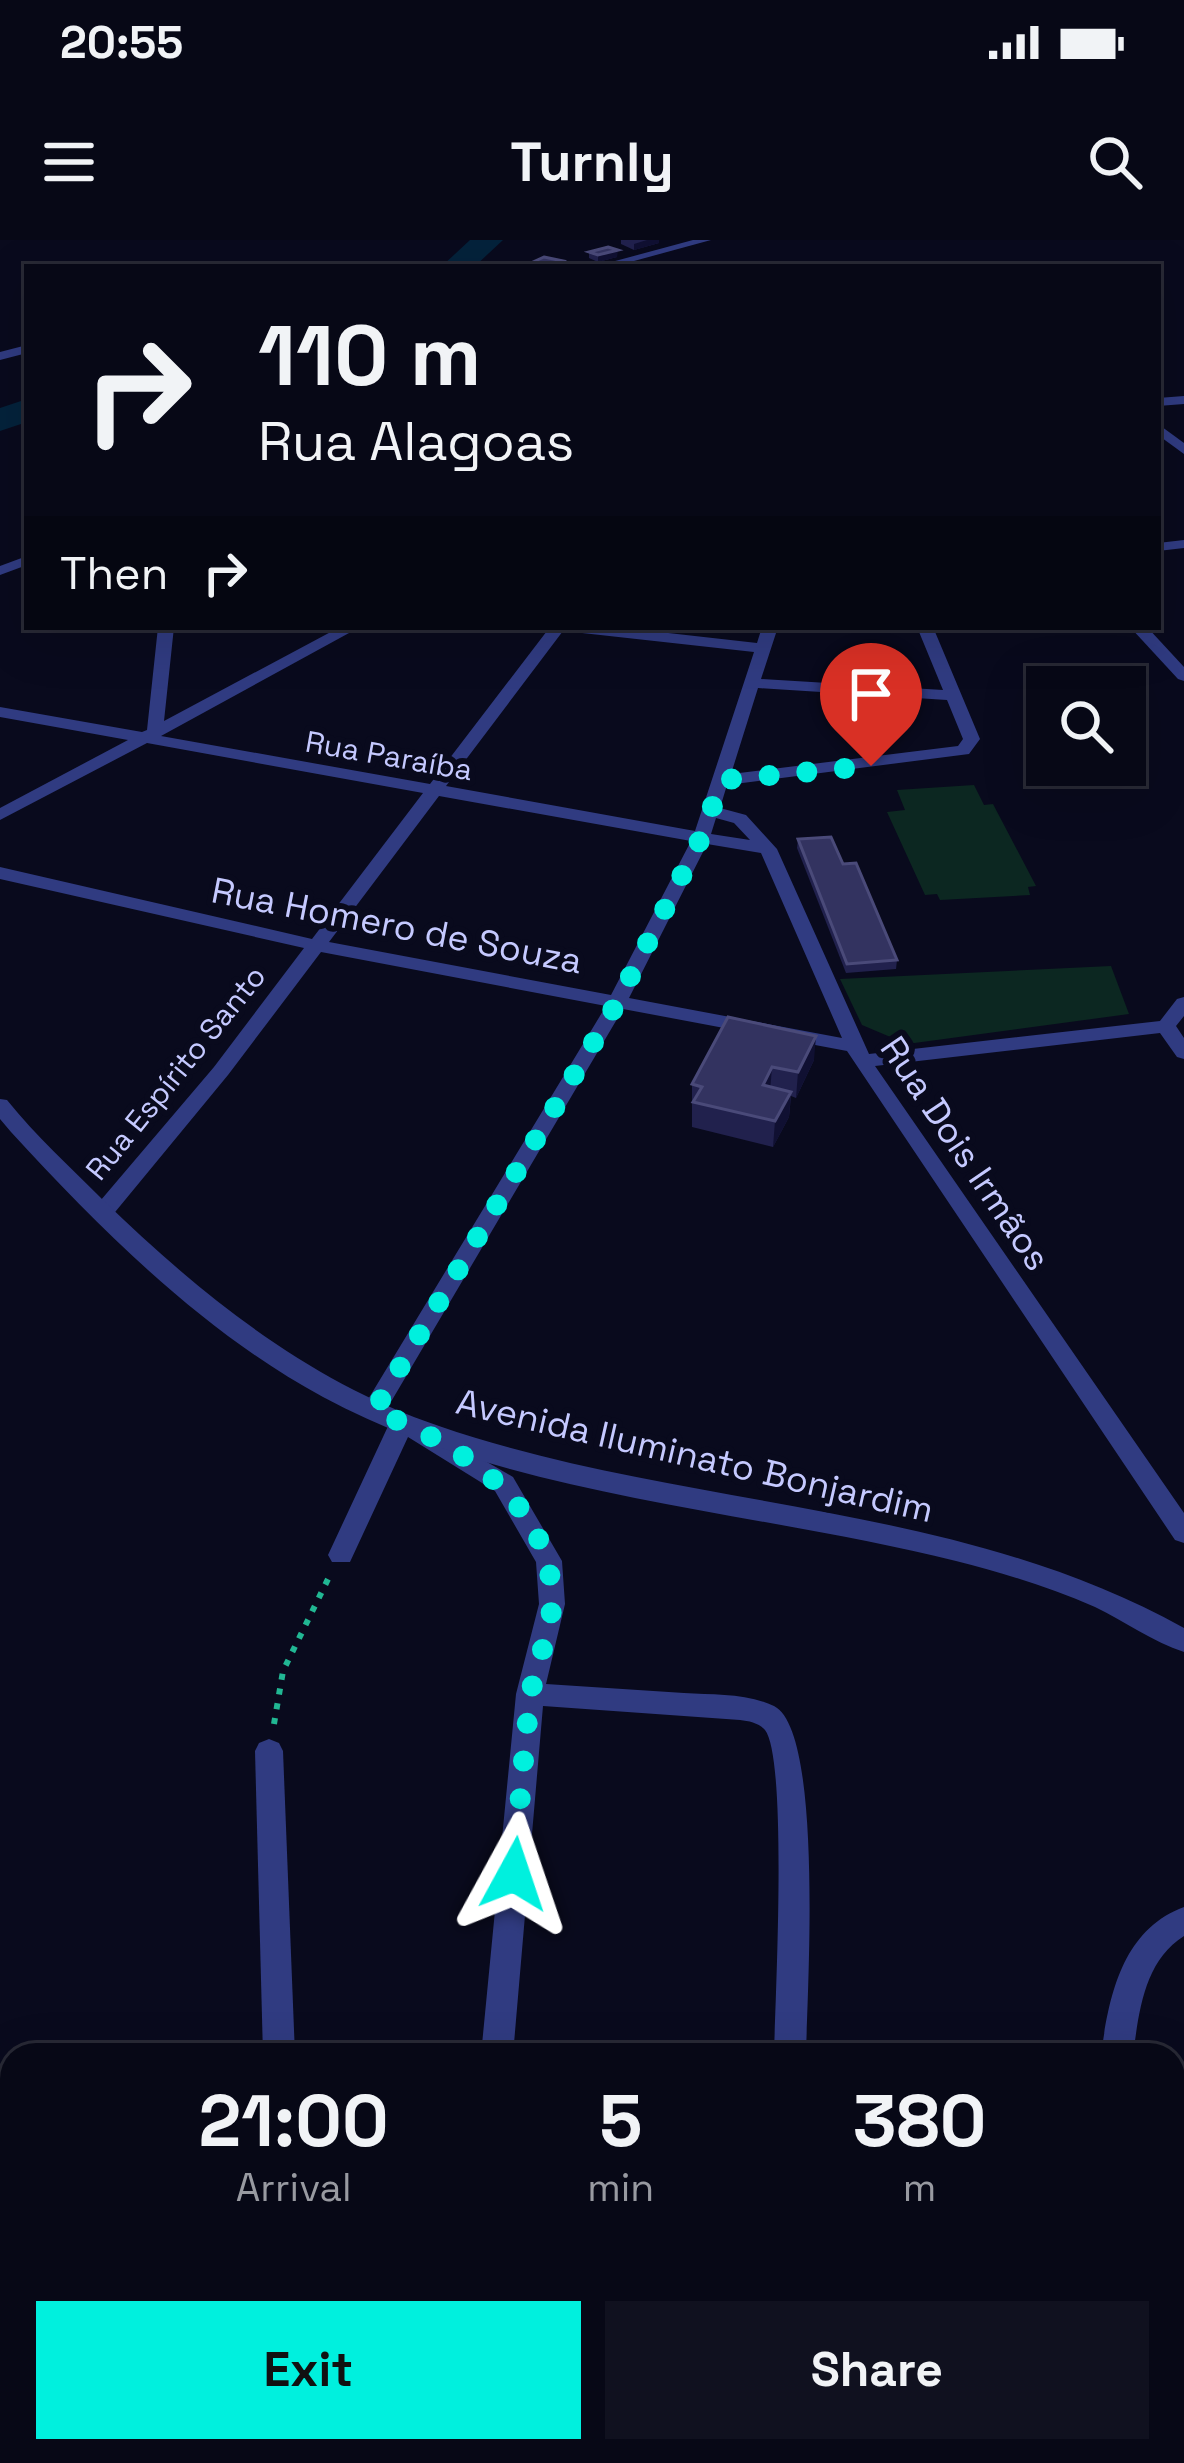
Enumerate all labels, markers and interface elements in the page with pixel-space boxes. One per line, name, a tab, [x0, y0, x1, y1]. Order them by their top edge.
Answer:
text: 20:55	[60, 14, 183, 71]
text: Turnly	[510, 128, 674, 197]
icon: menu	[36, 129, 102, 195]
icon: search	[1082, 129, 1148, 195]
text: 110 m	[258, 302, 481, 410]
icon: right	[60, 312, 216, 468]
text: Rua Alagoas	[258, 407, 574, 476]
icon: right	[192, 540, 258, 606]
text: Then	[60, 545, 168, 602]
pin	[820, 643, 922, 766]
icon: arrive	[838, 661, 904, 727]
map controls	[1026, 666, 1146, 786]
button: search	[1026, 666, 1146, 786]
street label: Rua Paraíba	[302, 722, 476, 789]
street label: Rua Homero de Souza	[208, 867, 586, 984]
street label: Rua Espírito Santo	[77, 957, 274, 1188]
street label: Rua Dois Irmãos	[870, 1028, 1060, 1279]
street label: Avenida Iluminato Bonjardim	[452, 1379, 938, 1533]
position arrow	[451, 1811, 577, 1937]
text: 21:00	[199, 2075, 389, 2167]
text: 5	[599, 2075, 642, 2167]
text: 380	[853, 2075, 986, 2167]
text: Arrival	[236, 2163, 352, 2212]
text: min	[587, 2163, 654, 2212]
text: m	[903, 2163, 936, 2212]
button: Exit	[36, 2301, 581, 2439]
button: Share	[605, 2301, 1149, 2439]

